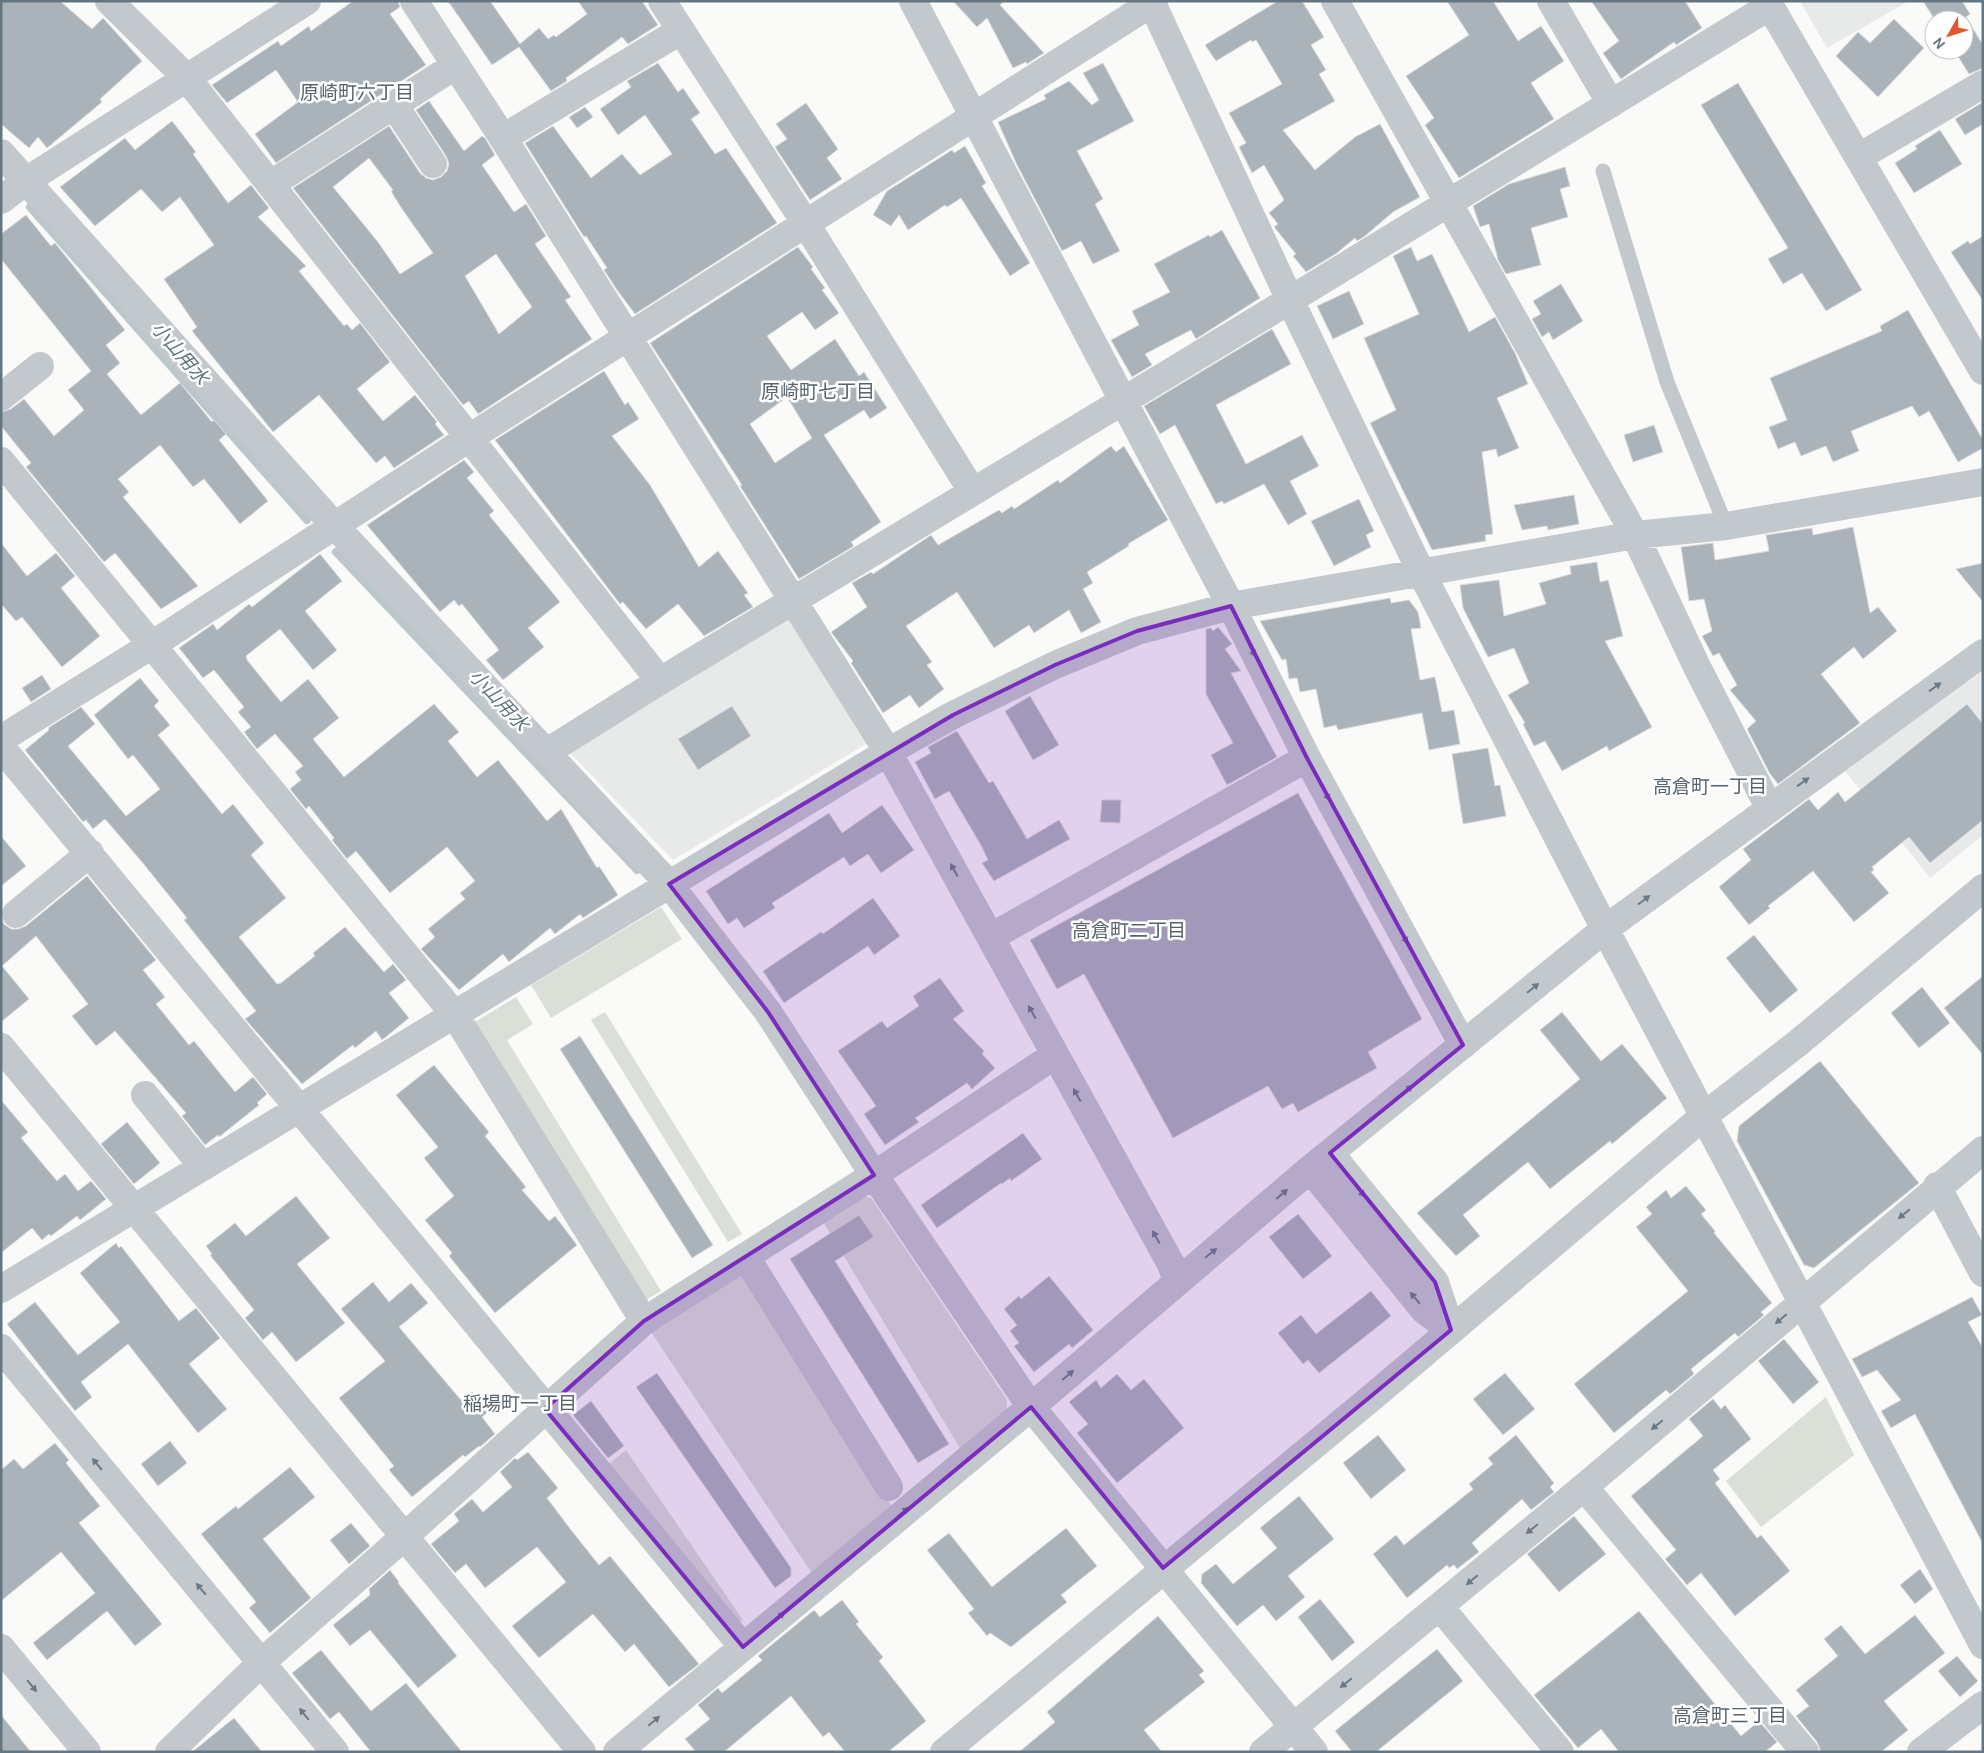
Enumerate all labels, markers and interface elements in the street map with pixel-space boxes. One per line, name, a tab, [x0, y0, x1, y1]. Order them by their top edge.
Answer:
north arrow	[1924, 10, 1974, 60]
text: N	[1929, 34, 1949, 53]
district label: 原崎町六丁目	[300, 81, 414, 104]
water label: 小山用水	[146, 317, 215, 391]
district label: 原崎町七丁目	[761, 380, 875, 403]
one-way arrow	[1248, 643, 1256, 657]
water label: 小山用水	[465, 664, 535, 737]
one-way arrow	[1928, 682, 1942, 692]
district label: 高倉町一丁目	[1653, 775, 1767, 798]
one-way arrow	[1796, 777, 1810, 787]
one-way arrow	[1322, 787, 1330, 802]
one-way arrow	[949, 863, 958, 876]
one-way arrow	[1637, 894, 1650, 905]
district label: 高倉町二丁目	[1072, 919, 1186, 942]
one-way arrow	[1400, 930, 1408, 944]
one-way arrow	[1527, 982, 1540, 993]
one-way arrow	[1028, 1005, 1036, 1019]
one-way arrow	[1401, 1085, 1414, 1096]
one-way arrow	[1073, 1088, 1081, 1102]
one-way arrow	[1354, 1185, 1366, 1197]
one-way arrow	[1275, 1188, 1288, 1199]
one-way arrow	[1898, 1209, 1911, 1220]
one-way arrow	[1151, 1231, 1160, 1244]
one-way arrow	[1205, 1248, 1217, 1259]
one-way arrow	[1409, 1292, 1420, 1305]
one-way arrow	[1774, 1314, 1787, 1325]
one-way arrow	[1062, 1370, 1074, 1381]
district label: 稲場町一丁目	[463, 1392, 577, 1415]
one-way arrow	[1651, 1419, 1664, 1430]
one-way arrow	[92, 1457, 103, 1470]
one-way arrow	[896, 1506, 909, 1517]
one-way arrow	[1526, 1524, 1539, 1535]
one-way arrow	[1465, 1574, 1478, 1585]
one-way arrow	[195, 1583, 207, 1595]
one-way arrow	[772, 1611, 785, 1622]
one-way arrow	[1340, 1678, 1353, 1689]
one-way arrow	[27, 1679, 38, 1692]
district label: 高倉町三丁目	[1673, 1704, 1787, 1727]
one-way arrow	[299, 1708, 310, 1721]
one-way arrow	[648, 1715, 661, 1726]

